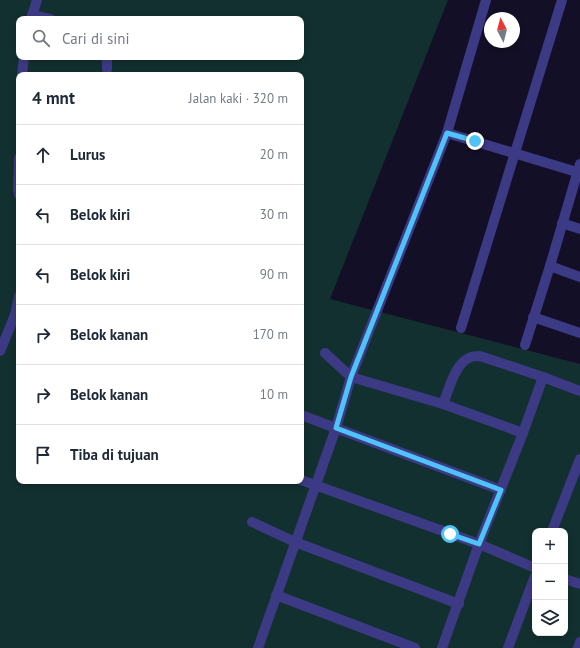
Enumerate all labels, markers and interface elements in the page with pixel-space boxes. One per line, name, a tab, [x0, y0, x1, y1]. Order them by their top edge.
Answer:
north arrow	[484, 12, 520, 48]
search box	[16, 16, 304, 60]
icon: search	[30, 27, 52, 49]
text: Cari di sini	[62, 29, 130, 48]
text: 4 mnt	[32, 87, 75, 109]
text: Jalan kaki · 320 m	[189, 90, 288, 107]
route end	[466, 132, 484, 150]
icon: ahead	[32, 144, 54, 166]
text: Lurus	[70, 145, 105, 164]
text: 20 m	[260, 146, 288, 163]
icon: left	[32, 204, 54, 226]
text: Belok kiri	[70, 205, 130, 224]
text: 30 m	[260, 206, 288, 223]
icon: left	[32, 264, 54, 286]
text: Belok kiri	[70, 265, 130, 284]
text: 90 m	[260, 266, 288, 283]
icon: right	[32, 324, 54, 346]
text: Belok kanan	[70, 325, 148, 344]
text: 170 m	[253, 326, 288, 343]
icon: right	[32, 384, 54, 406]
text: Belok kanan	[70, 385, 148, 404]
text: 10 m	[260, 386, 288, 403]
icon: arrive	[32, 444, 54, 466]
text: Tiba di tujuan	[70, 445, 159, 464]
route start	[441, 525, 459, 543]
map controls	[532, 528, 568, 636]
button: +	[532, 528, 568, 564]
button: −	[532, 564, 568, 600]
button: layers	[532, 600, 568, 636]

